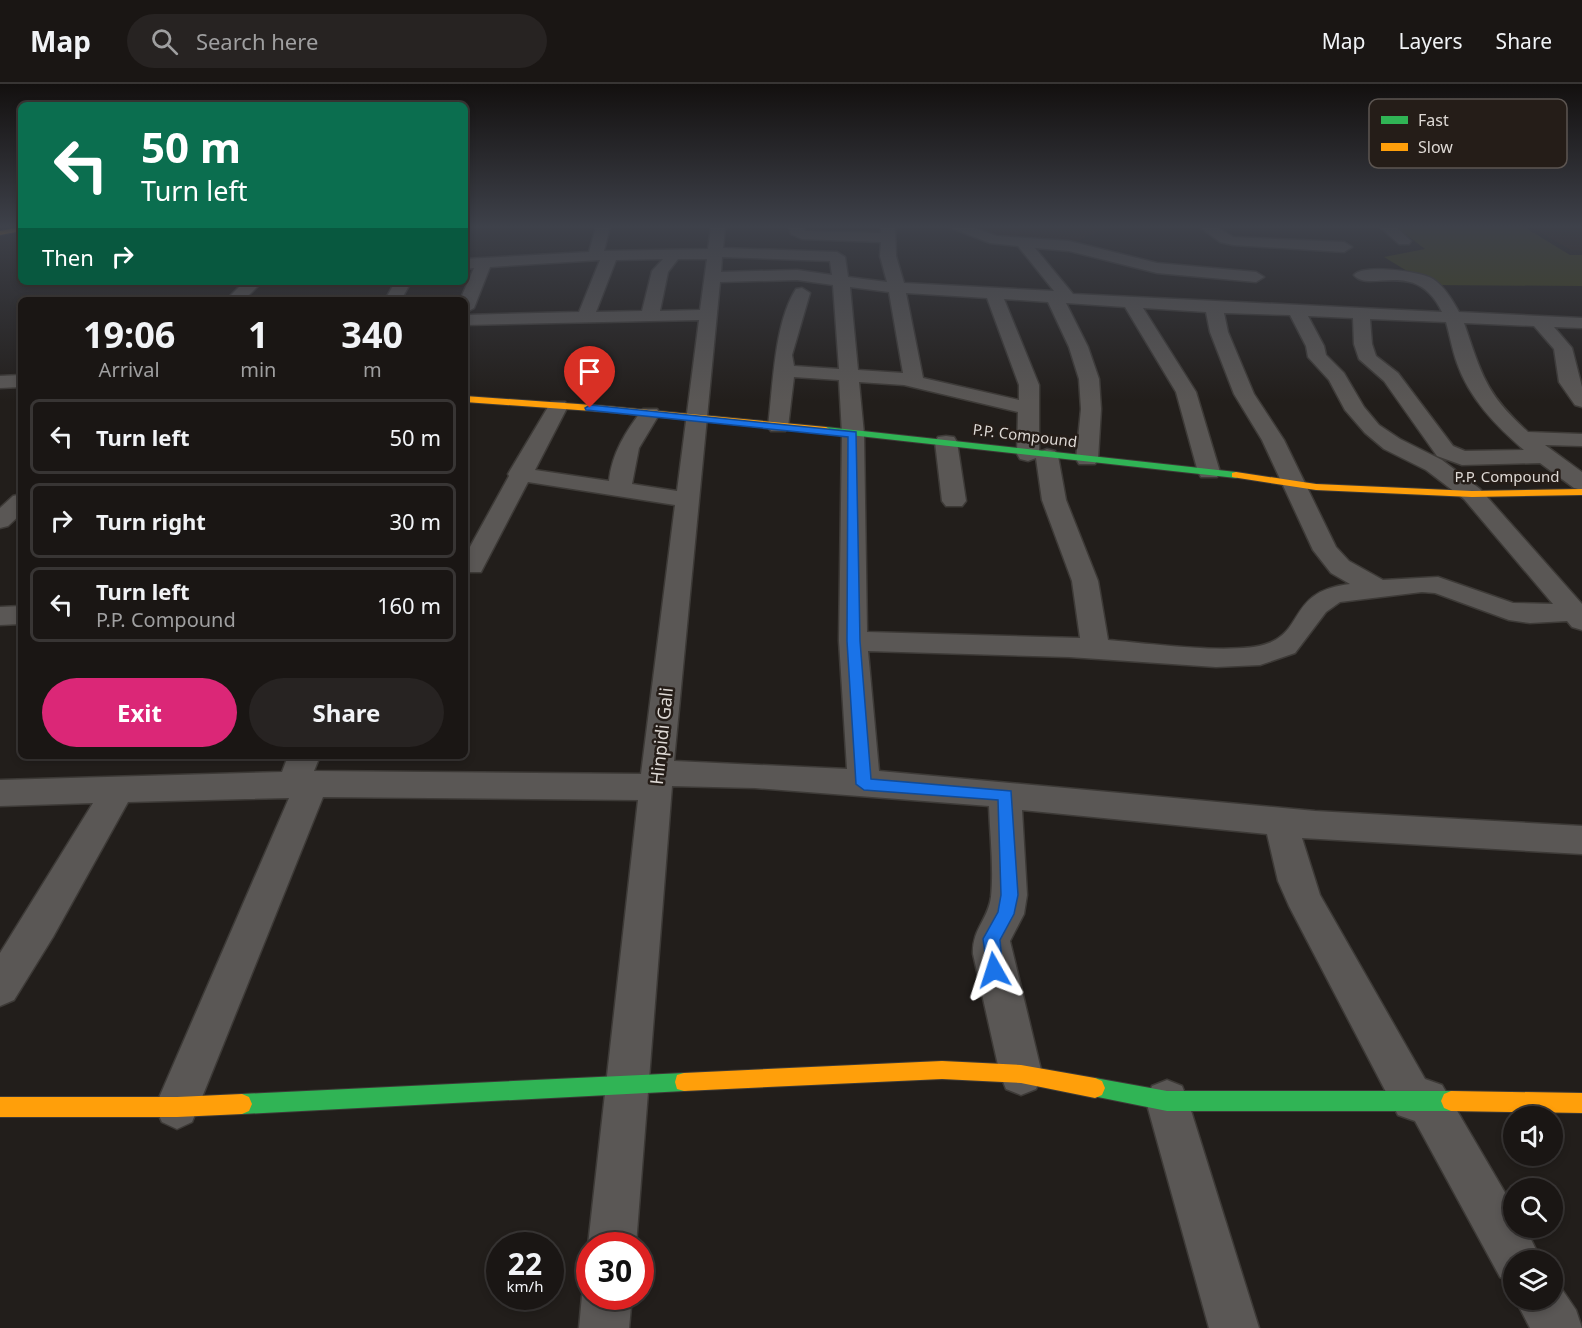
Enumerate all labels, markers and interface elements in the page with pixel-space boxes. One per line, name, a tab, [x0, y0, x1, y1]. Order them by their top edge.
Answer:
search box	[127, 14, 547, 68]
text: Map	[30, 22, 91, 60]
icon: search	[148, 25, 181, 58]
text: Search here	[196, 26, 318, 56]
text: Map	[1322, 27, 1366, 55]
text: Layers	[1399, 27, 1463, 55]
text: Share	[1496, 27, 1552, 55]
legend	[1369, 99, 1567, 168]
text: Fast	[1418, 109, 1449, 131]
text: 50 m	[141, 118, 241, 175]
icon: left	[42, 126, 120, 204]
text: Slow	[1418, 136, 1453, 158]
text: Turn left	[141, 172, 247, 209]
icon: right	[106, 240, 139, 273]
text: Then	[42, 242, 94, 272]
text: 19:06	[83, 310, 175, 359]
text: 1	[248, 310, 269, 359]
text: 340	[341, 310, 403, 359]
pin	[564, 346, 615, 408]
icon: arrive	[573, 355, 606, 388]
text: Arrival	[99, 356, 160, 383]
text: min	[240, 356, 276, 383]
text: m	[363, 356, 382, 383]
street label: P.P. Compound	[972, 419, 1078, 451]
icon: left	[45, 420, 78, 453]
text: Turn left	[96, 422, 190, 452]
text: 50 m	[390, 422, 441, 452]
street label: P.P. Compound	[1455, 466, 1559, 486]
icon: right	[45, 504, 78, 537]
text: Turn right	[96, 506, 206, 536]
text: 30 m	[390, 506, 441, 536]
text: Turn left	[96, 576, 190, 606]
icon: left	[45, 588, 78, 621]
text: 160 m	[377, 590, 441, 620]
text: P.P. Compound	[96, 606, 236, 633]
button: Exit	[42, 678, 237, 747]
button: Share	[249, 678, 444, 747]
street label: Hinpidi Gali	[644, 686, 678, 786]
position arrow	[962, 938, 1026, 1002]
map controls	[1503, 1106, 1563, 1310]
button: sound	[1503, 1106, 1563, 1166]
button: search	[1503, 1178, 1563, 1238]
speed limit sign: 30	[576, 1232, 654, 1310]
text: 22	[508, 1243, 542, 1284]
button: layers	[1503, 1250, 1563, 1310]
text: km/h	[507, 1276, 543, 1296]

